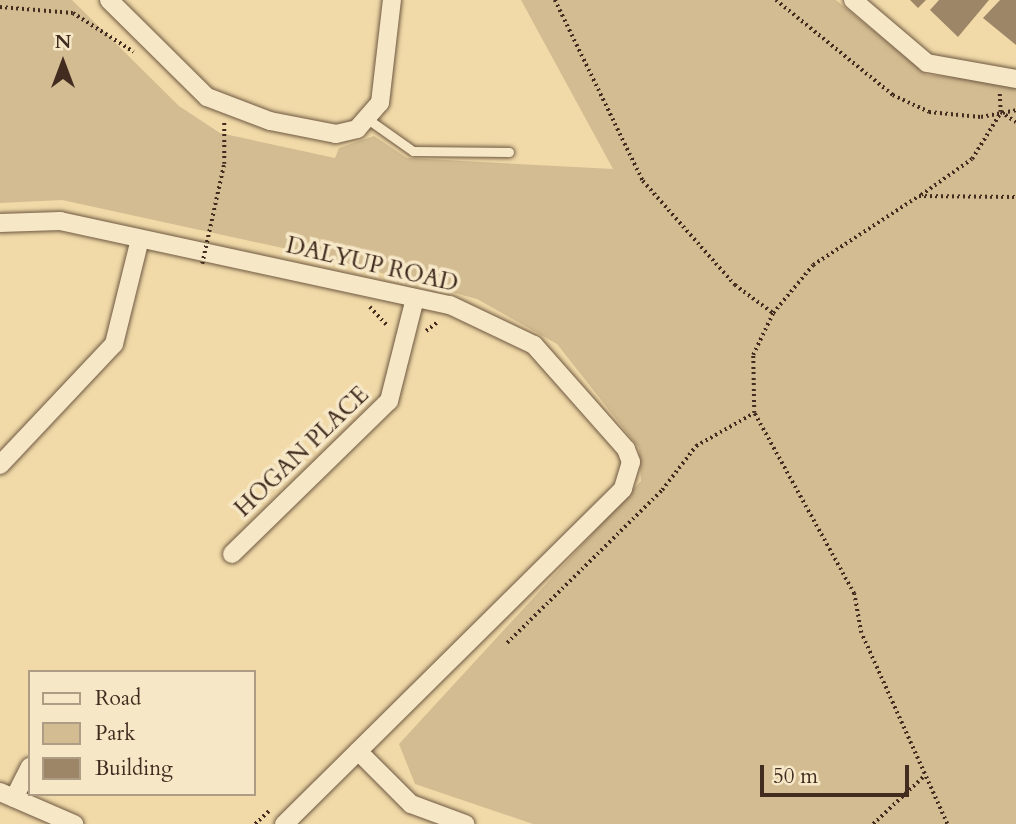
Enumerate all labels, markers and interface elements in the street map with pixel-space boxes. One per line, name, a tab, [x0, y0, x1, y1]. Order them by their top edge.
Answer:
north arrow	[28, 28, 98, 98]
text: N	[55, 29, 71, 55]
street label: DALYUP ROAD	[283, 232, 461, 298]
street label: HOGAN PLACE	[229, 381, 375, 523]
legend	[28, 670, 256, 796]
text: Road	[95, 684, 141, 713]
text: Park	[95, 719, 135, 748]
scale bar	[764, 750, 913, 794]
text: Building	[95, 754, 173, 783]
text: 50 m	[773, 762, 818, 791]

